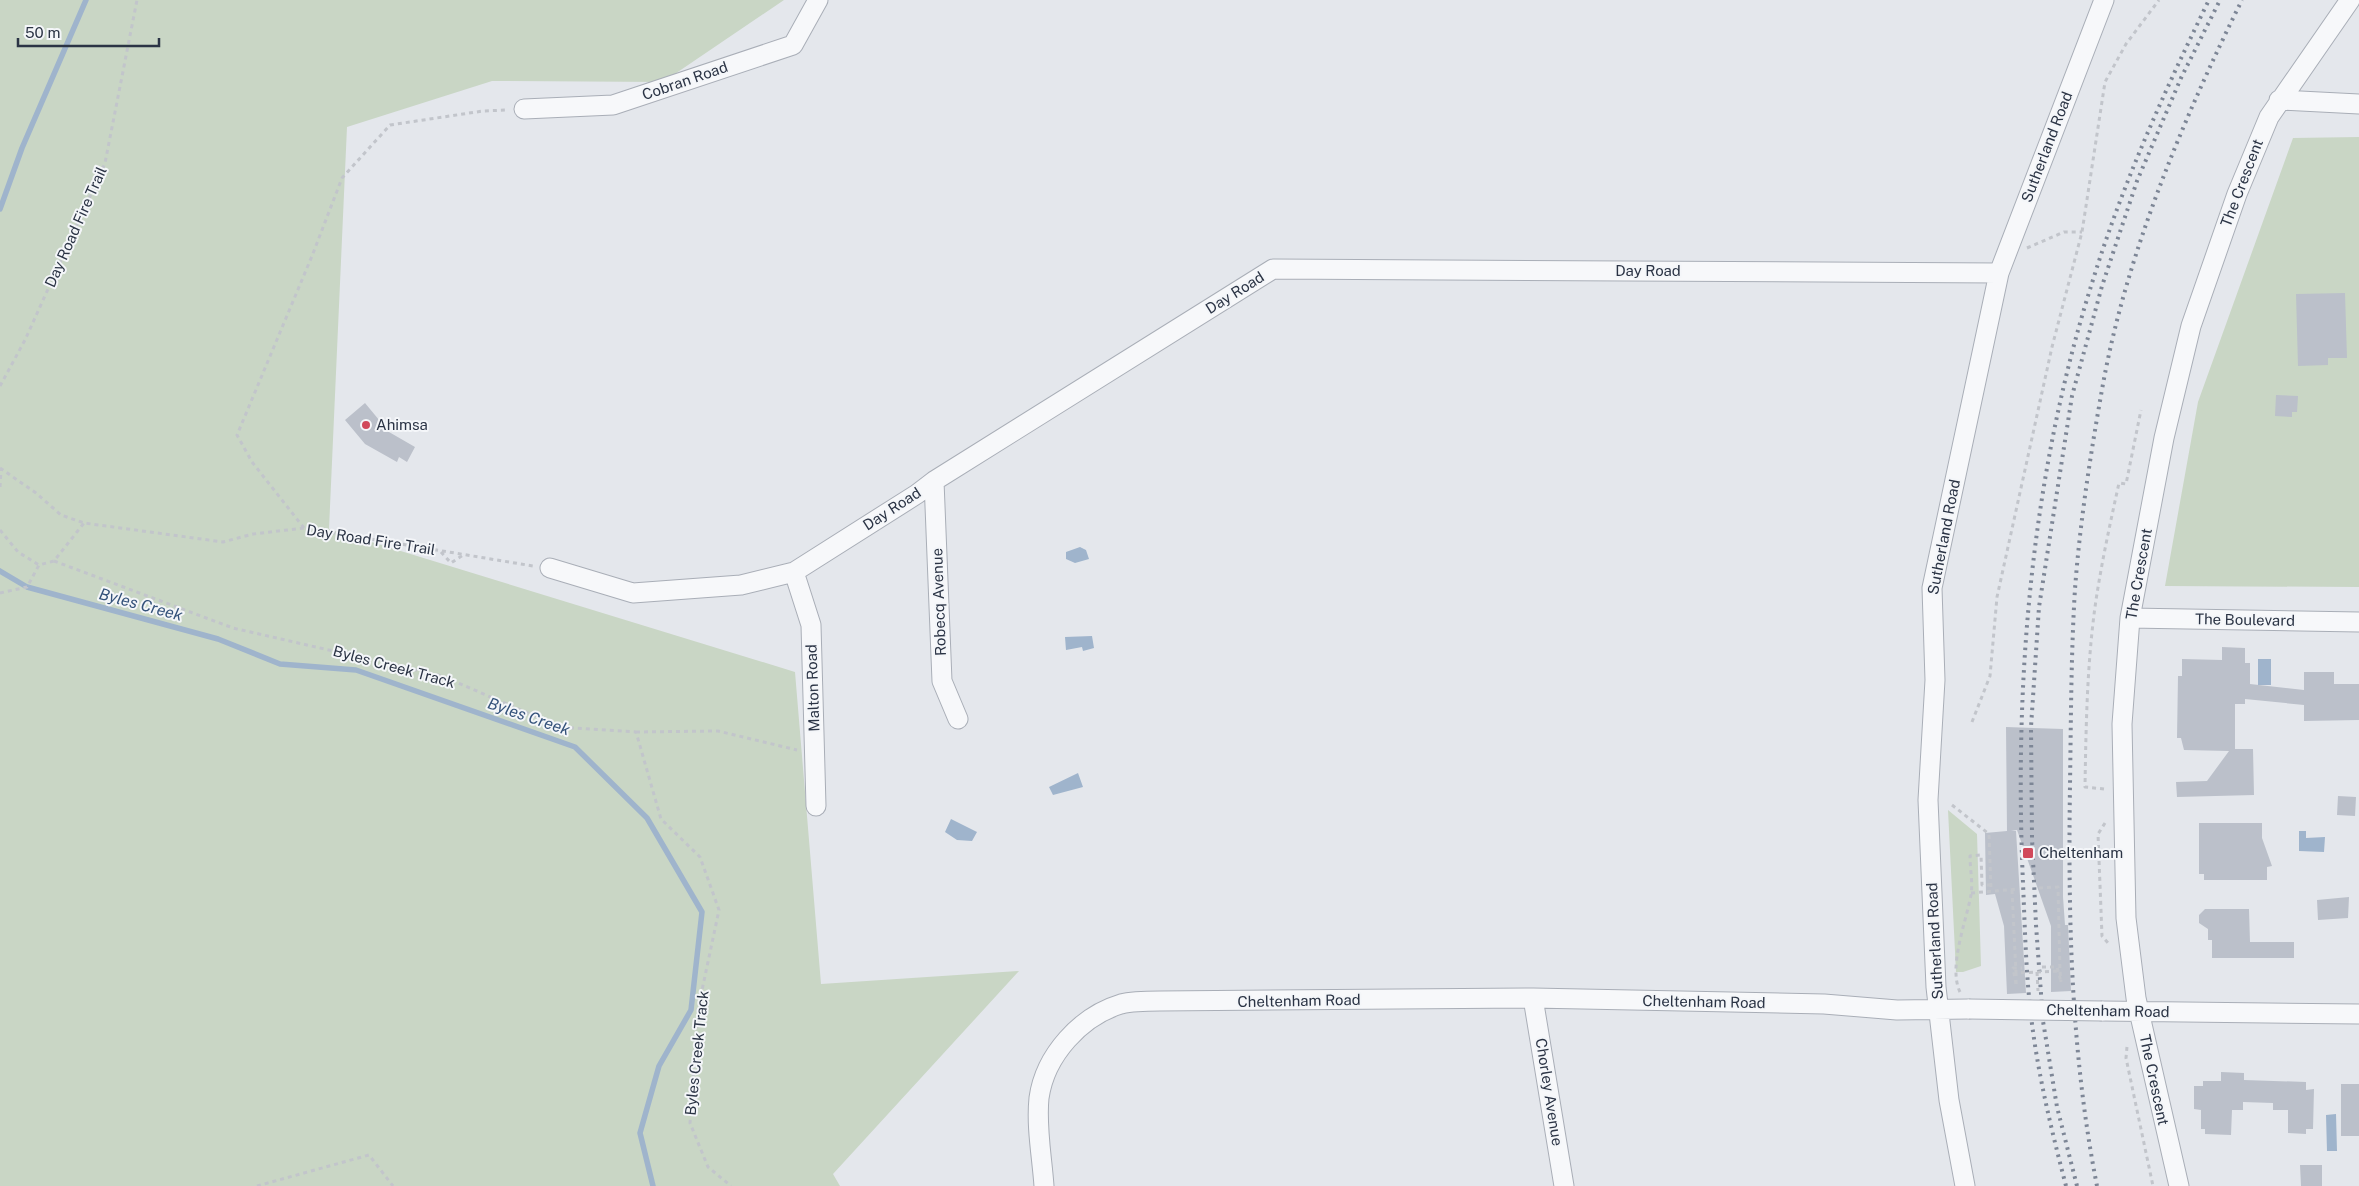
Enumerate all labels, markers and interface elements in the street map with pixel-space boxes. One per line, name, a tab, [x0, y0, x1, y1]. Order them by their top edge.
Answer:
scale bar	[18, 15, 159, 47]
text: 50 m	[25, 24, 60, 41]
street label: Cobran Road	[640, 58, 730, 103]
street label: Sutherland Road	[2018, 89, 2075, 205]
street label: The Crescent	[2217, 136, 2266, 229]
street label: Day Road Fire Trail	[41, 164, 110, 290]
street label: Day Road	[1615, 262, 1681, 279]
street label: Day Road	[1202, 268, 1267, 317]
place label: Ahimsa	[376, 416, 428, 433]
marker: Ahimsa	[360, 419, 372, 431]
street label: Sutherland Road	[1924, 478, 1963, 596]
street label: Day Road	[860, 484, 924, 534]
street label: Day Road Fire Trail	[305, 521, 437, 558]
street label: The Crescent	[2122, 527, 2155, 621]
street label: Robecq Avenue	[928, 548, 949, 656]
water label: Byles Creek	[97, 584, 185, 625]
street label: The Boulevard	[2195, 610, 2295, 629]
street label: Byles Creek Track	[331, 642, 457, 691]
street label: Malton Road	[802, 644, 823, 732]
water label: Byles Creek	[485, 694, 573, 740]
place label: Cheltenham	[2039, 844, 2123, 861]
marker: Cheltenham	[2021, 846, 2035, 860]
street label: Sutherland Road	[1923, 882, 1946, 1000]
street label: Byles Creek Track	[681, 990, 712, 1116]
street label: Cheltenham Road	[1237, 991, 1361, 1010]
street label: Cheltenham Road	[1642, 992, 1766, 1011]
street label: Cheltenham Road	[2046, 1001, 2170, 1020]
street label: The Crescent	[2137, 1033, 2172, 1127]
street label: Chorley Avenue	[1533, 1037, 1566, 1147]

